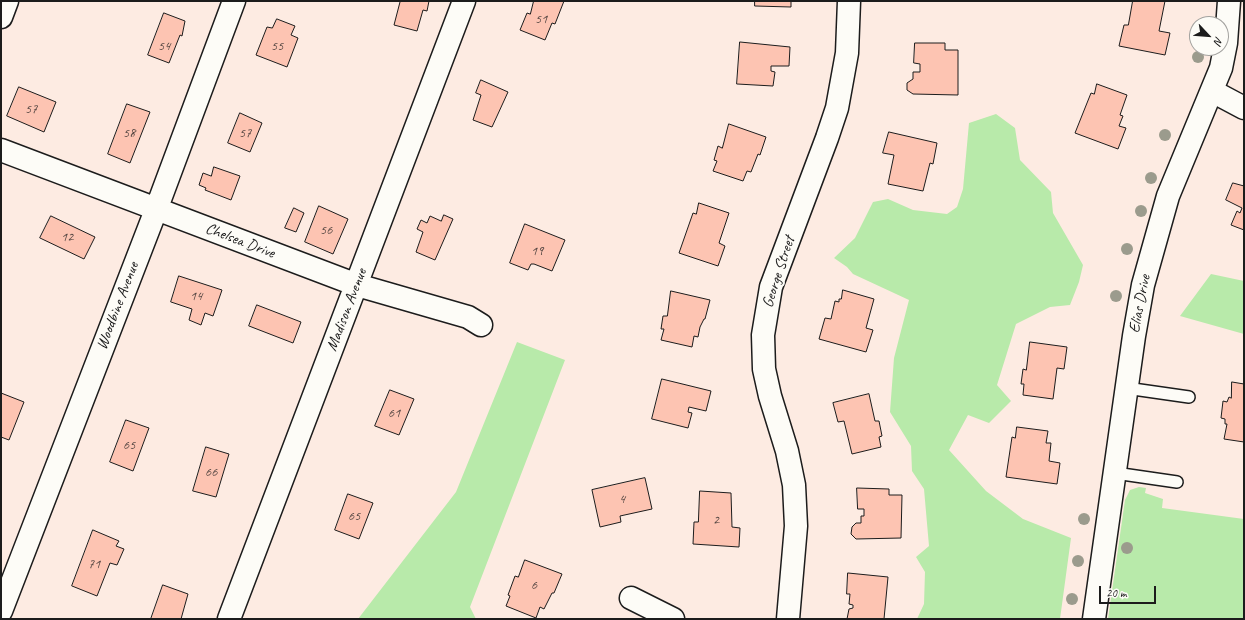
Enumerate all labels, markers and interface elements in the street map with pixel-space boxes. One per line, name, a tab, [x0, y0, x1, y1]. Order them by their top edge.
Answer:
house number: 51	[535, 11, 547, 27]
north arrow	[1189, 16, 1229, 56]
text: N	[1211, 35, 1227, 47]
house number: 54	[158, 38, 170, 54]
house number: 55	[271, 38, 283, 54]
house number: 57	[25, 101, 37, 117]
house number: 58	[123, 125, 135, 141]
house number: 57	[239, 125, 251, 141]
street label: Chelsea Drive	[203, 219, 277, 263]
house number: 56	[320, 222, 332, 238]
house number: 12	[61, 229, 73, 245]
street label: George Street	[758, 234, 800, 310]
house number: 19	[531, 243, 543, 259]
street label: Woodbine Avenue	[93, 260, 143, 352]
street label: Madison Avenue	[322, 266, 372, 354]
street label: Elias Drive	[1125, 273, 1155, 335]
house number: 14	[190, 288, 202, 304]
house number: 61	[388, 405, 400, 421]
house number: 65	[123, 437, 135, 453]
house number: 66	[205, 464, 217, 480]
house number: 4	[619, 491, 625, 507]
house number: 65	[348, 508, 360, 524]
house number: 2	[713, 512, 719, 528]
house number: 71	[88, 556, 100, 572]
house number: 6	[531, 577, 537, 593]
scale bar	[1101, 578, 1158, 604]
text: 20 m	[1106, 585, 1126, 601]

